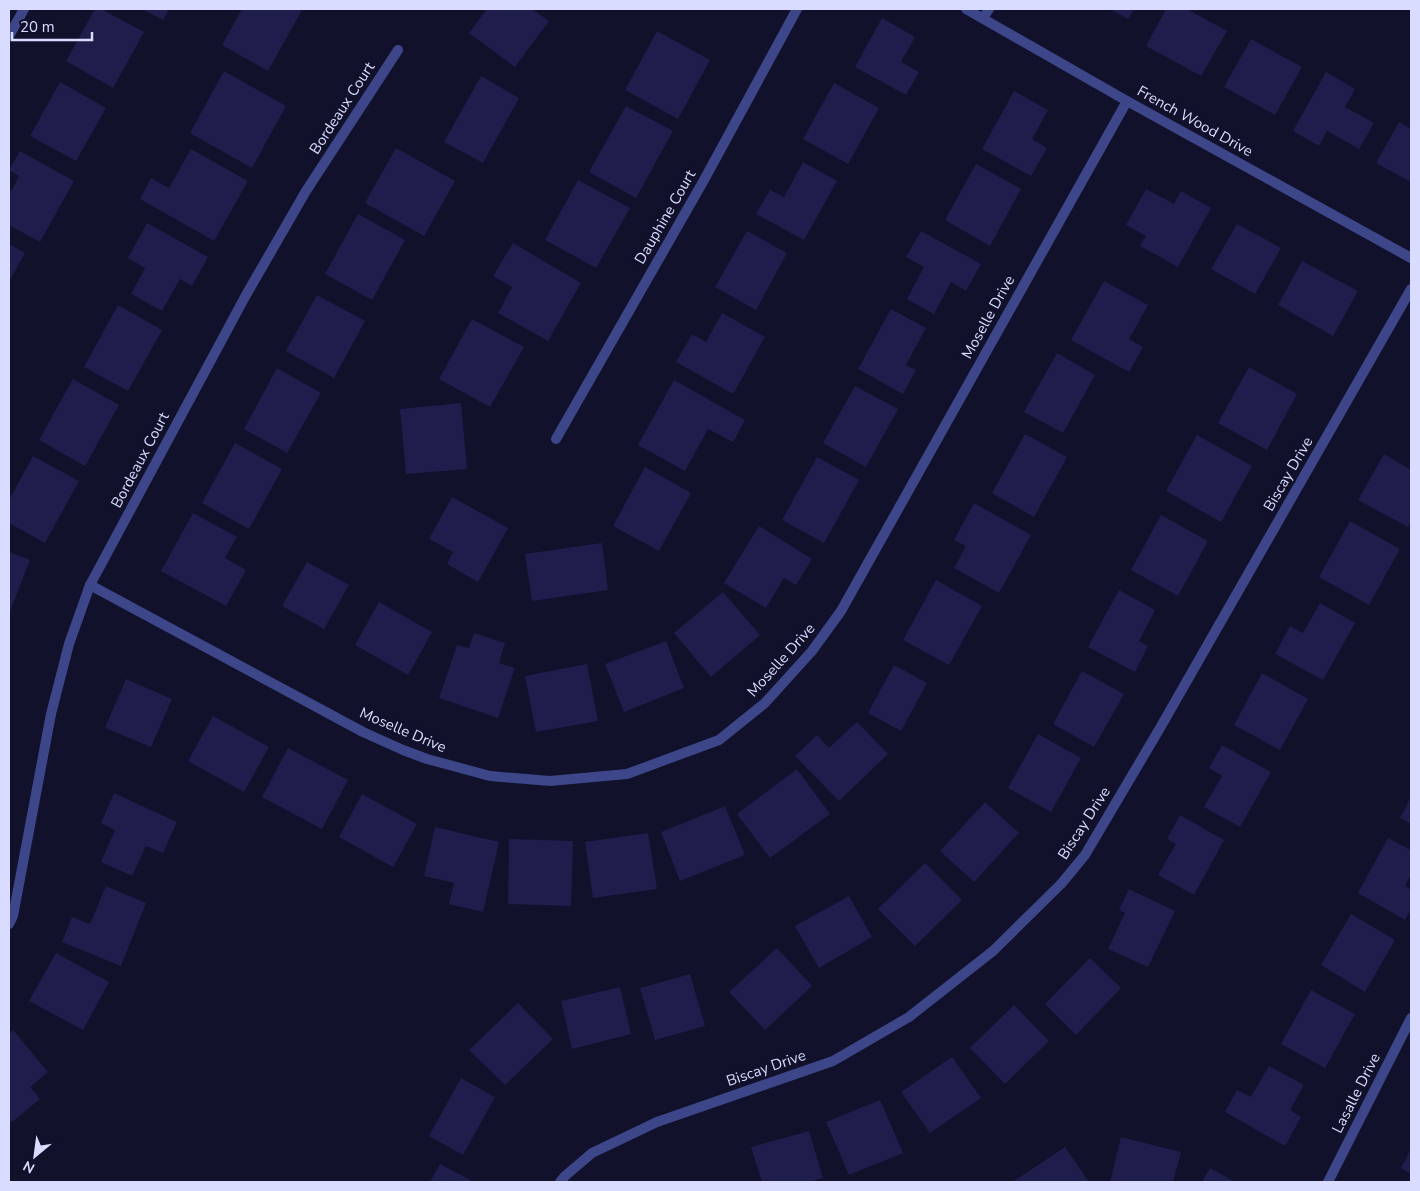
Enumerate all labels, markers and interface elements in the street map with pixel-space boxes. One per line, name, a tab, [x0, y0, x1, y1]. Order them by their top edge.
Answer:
scale bar	[12, 10, 92, 42]
text: 20 m	[20, 17, 55, 37]
street label: Bordeaux Court	[305, 58, 380, 158]
street label: French Wood Drive	[1133, 81, 1257, 161]
street label: Dauphine Court	[630, 165, 701, 268]
street label: Moselle Drive	[957, 272, 1019, 362]
street label: Bordeaux Court	[106, 408, 174, 511]
street label: Biscay Drive	[1259, 433, 1317, 515]
street label: Moselle Drive	[743, 619, 819, 701]
street label: Moselle Drive	[356, 703, 450, 757]
street label: Biscay Drive	[1053, 783, 1115, 863]
street label: Biscay Drive	[724, 1045, 808, 1091]
street label: Lasalle Drive	[1327, 1049, 1385, 1137]
north arrow	[10, 1131, 60, 1181]
text: N	[20, 1156, 38, 1178]

